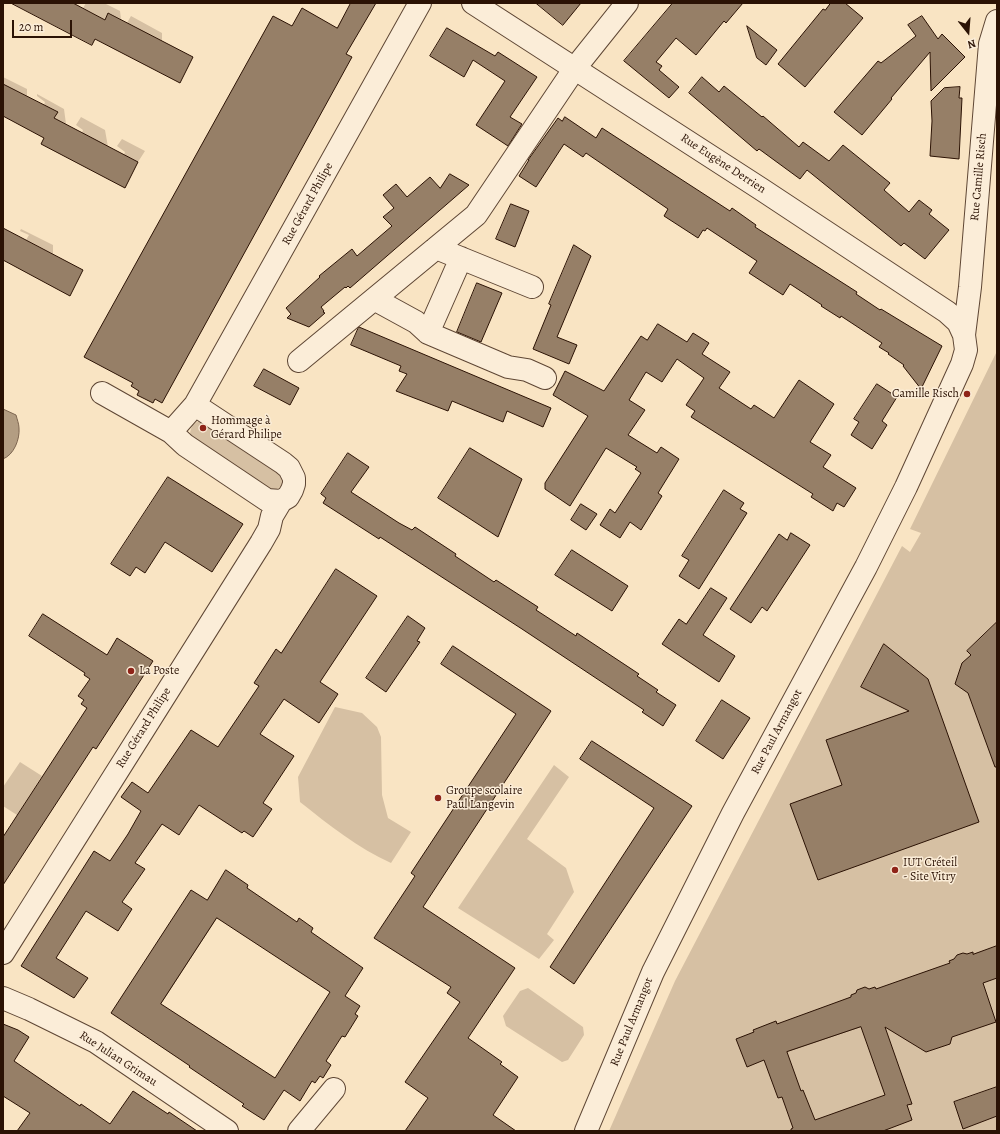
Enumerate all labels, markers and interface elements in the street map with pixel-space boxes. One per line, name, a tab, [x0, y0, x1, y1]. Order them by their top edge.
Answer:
scale bar	[14, 12, 74, 38]
north arrow	[948, 12, 988, 52]
text: 20 m	[19, 19, 43, 35]
text: N	[966, 36, 978, 52]
street label: Rue Eugène Derrien	[678, 131, 768, 197]
street label: Rue Camille Risch	[968, 132, 990, 222]
street label: Rue Gérard Philipe	[279, 160, 337, 248]
place label: Camille Risch	[892, 387, 959, 401]
marker: Camille Risch	[962, 389, 972, 399]
place label: Hommage à Gérard Philipe	[211, 414, 282, 442]
marker: Hommage à Gérard Philipe	[198, 423, 208, 433]
place label: La Poste	[139, 664, 179, 678]
marker: La Poste	[126, 666, 136, 676]
street label: Rue Gérard Philipe	[113, 685, 175, 771]
street label: Rue Paul Armangot	[748, 687, 806, 777]
place label: Groupe scolaire Paul Langevin	[446, 784, 522, 812]
marker: Groupe scolaire Paul Langevin	[433, 793, 443, 803]
place label: IUT Créteil - Site Vitry	[903, 856, 957, 884]
marker: IUT Créteil - Site Vitry	[890, 865, 900, 875]
street label: Rue Paul Armangot	[608, 976, 656, 1068]
street label: Rue Julian Grimau	[76, 1028, 160, 1090]

